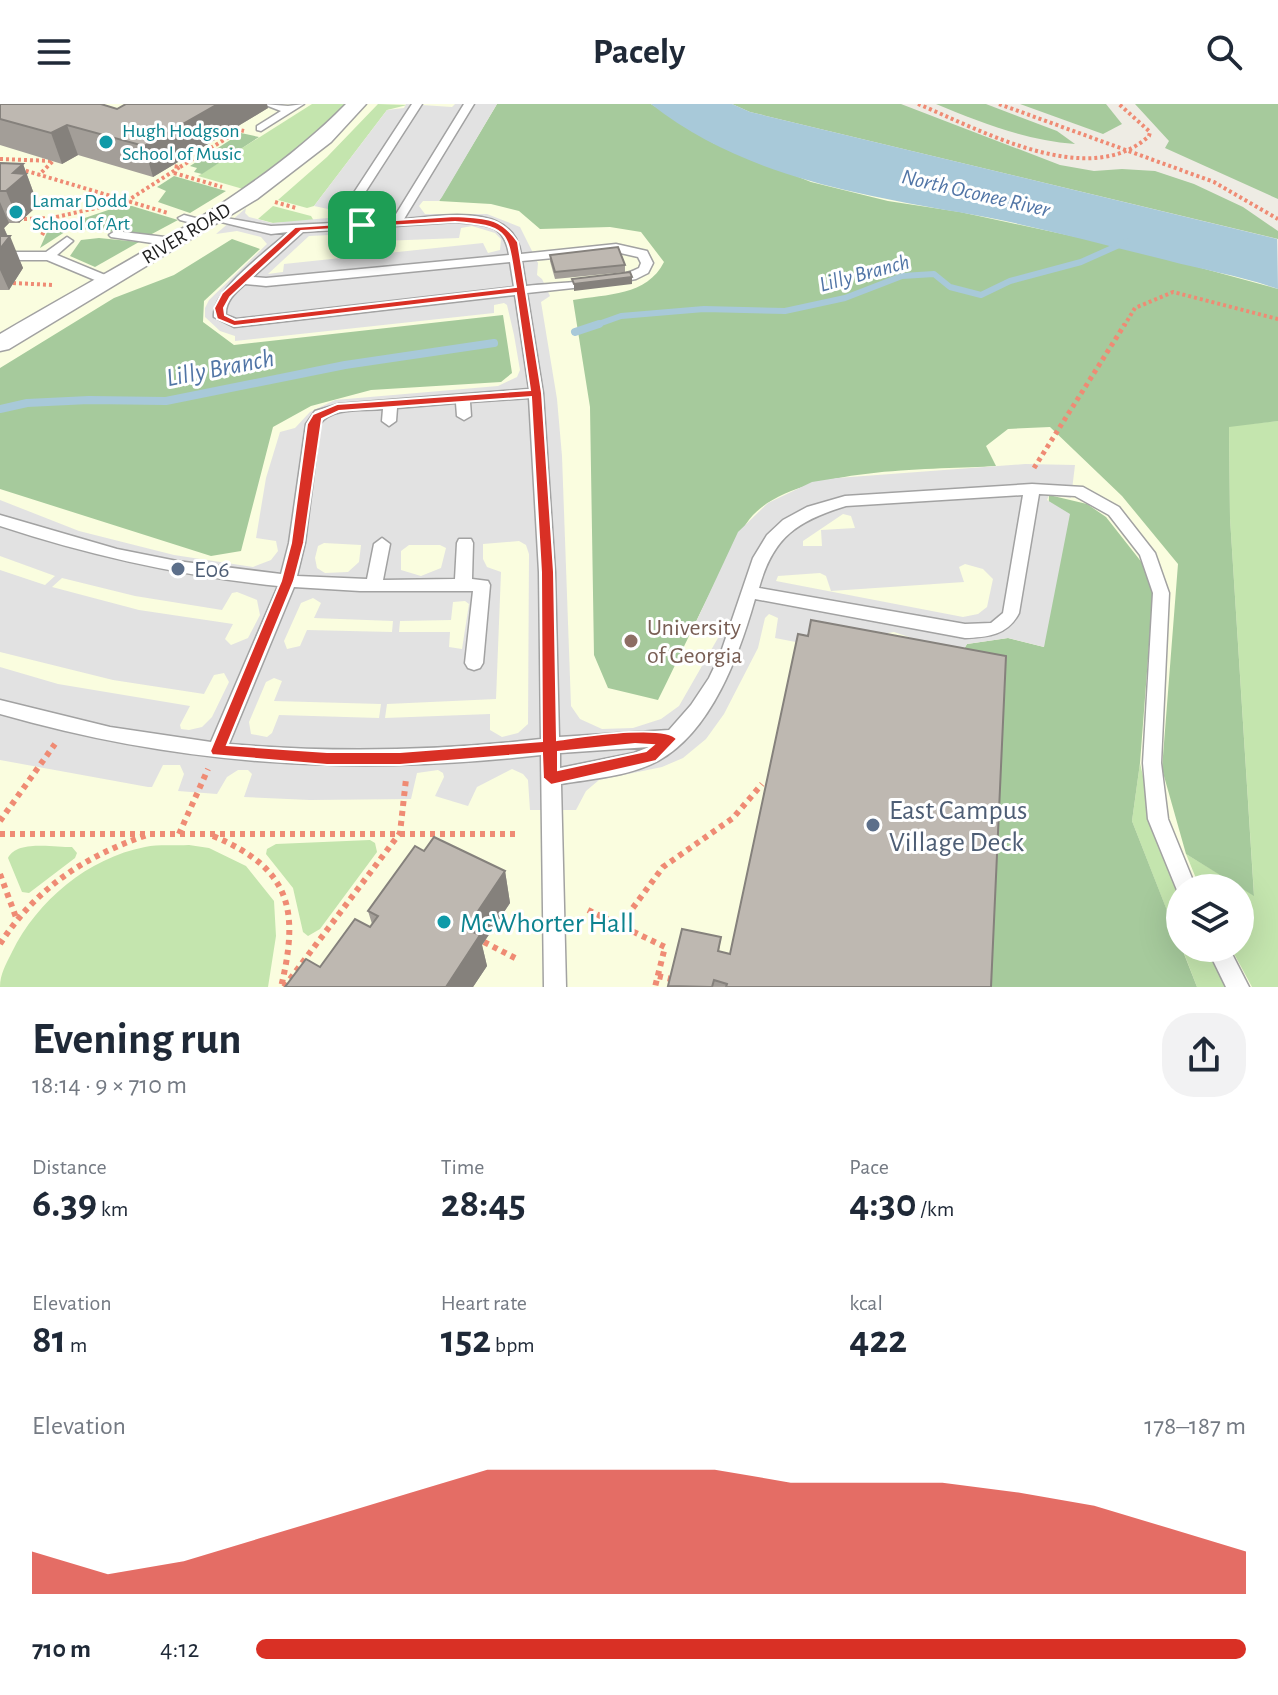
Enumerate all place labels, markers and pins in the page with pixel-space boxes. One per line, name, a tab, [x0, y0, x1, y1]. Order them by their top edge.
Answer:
place label: Hugh Hodgson School of Music	[122, 121, 242, 164]
marker: Hugh Hodgson School of Music	[97, 133, 115, 151]
place label: Lamar Dodd School of Art	[32, 191, 131, 234]
pin	[328, 191, 396, 259]
marker: Lamar Dodd School of Art	[7, 203, 25, 221]
place label: E06	[194, 558, 230, 582]
marker: E06	[169, 560, 187, 578]
place label: University of Georgia	[647, 616, 742, 668]
marker: University of Georgia	[622, 632, 640, 650]
place label: East Campus Village Deck	[889, 797, 1027, 857]
marker: East Campus Village Deck	[864, 816, 882, 834]
place label: McWhorter Hall	[460, 910, 634, 938]
marker: McWhorter Hall	[435, 913, 453, 931]

